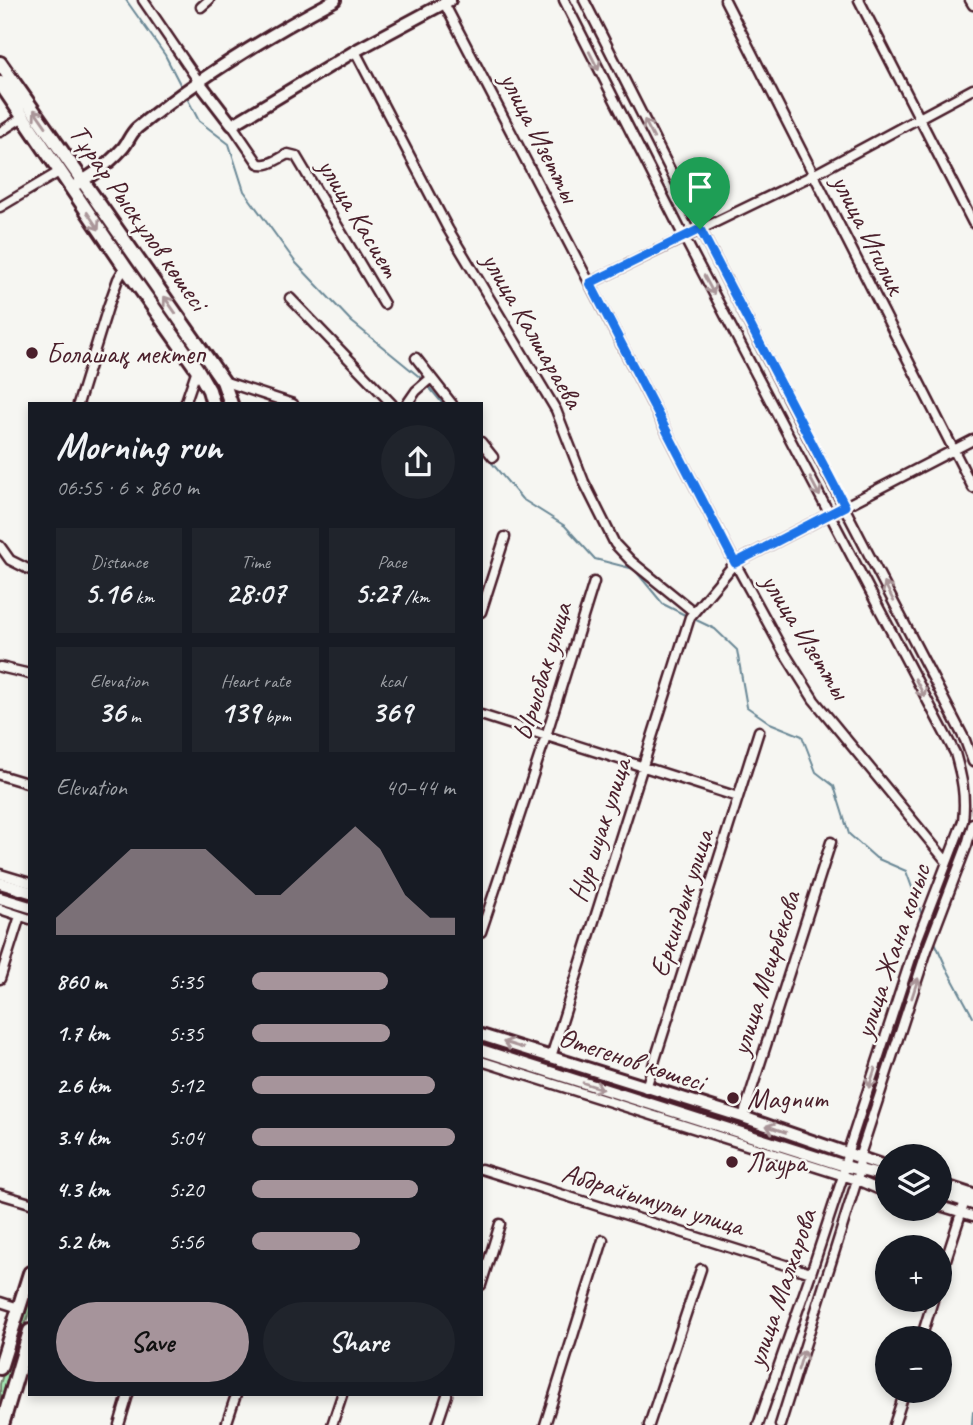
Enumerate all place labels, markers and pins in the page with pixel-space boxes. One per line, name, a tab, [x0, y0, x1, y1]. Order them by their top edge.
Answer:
pin	[670, 157, 730, 229]
place label: Болашақ мектеп	[46, 336, 207, 371]
marker: Болашақ мектеп	[24, 345, 40, 361]
place label: Magnum	[747, 1081, 829, 1116]
marker: Magnum	[725, 1090, 741, 1106]
place label: Лаура	[746, 1145, 808, 1180]
marker: Лаура	[724, 1154, 740, 1170]

